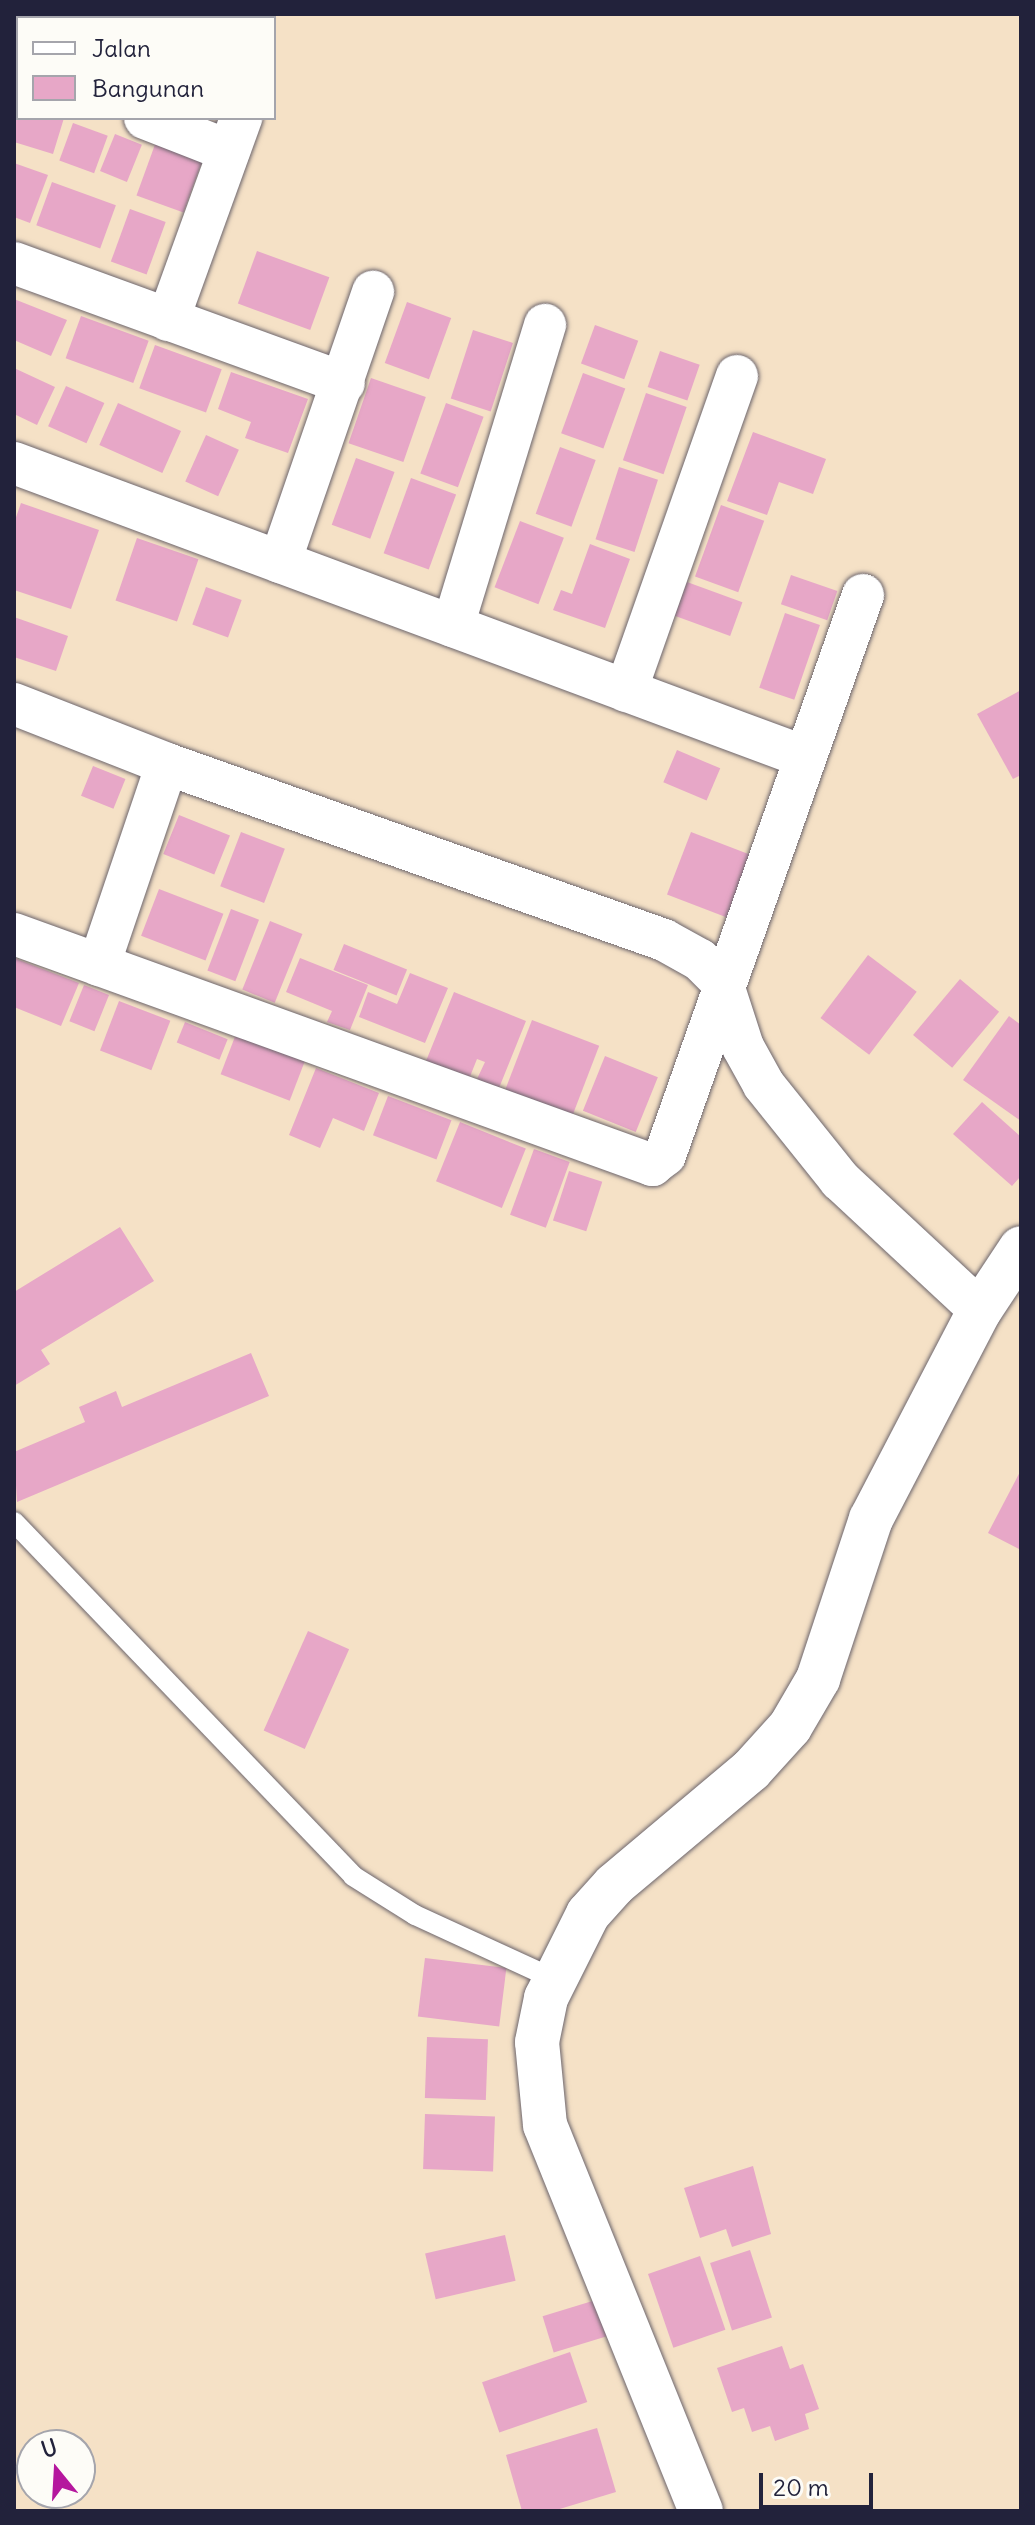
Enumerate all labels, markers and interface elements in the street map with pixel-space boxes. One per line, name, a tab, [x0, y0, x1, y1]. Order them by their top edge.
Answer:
legend	[16, 16, 276, 120]
text: Jalan	[92, 33, 151, 63]
text: Bangunan	[92, 73, 204, 103]
north arrow	[16, 2429, 96, 2509]
text: U	[38, 2432, 61, 2464]
scale bar	[763, 2457, 877, 2507]
text: 20 m	[773, 2472, 829, 2502]

